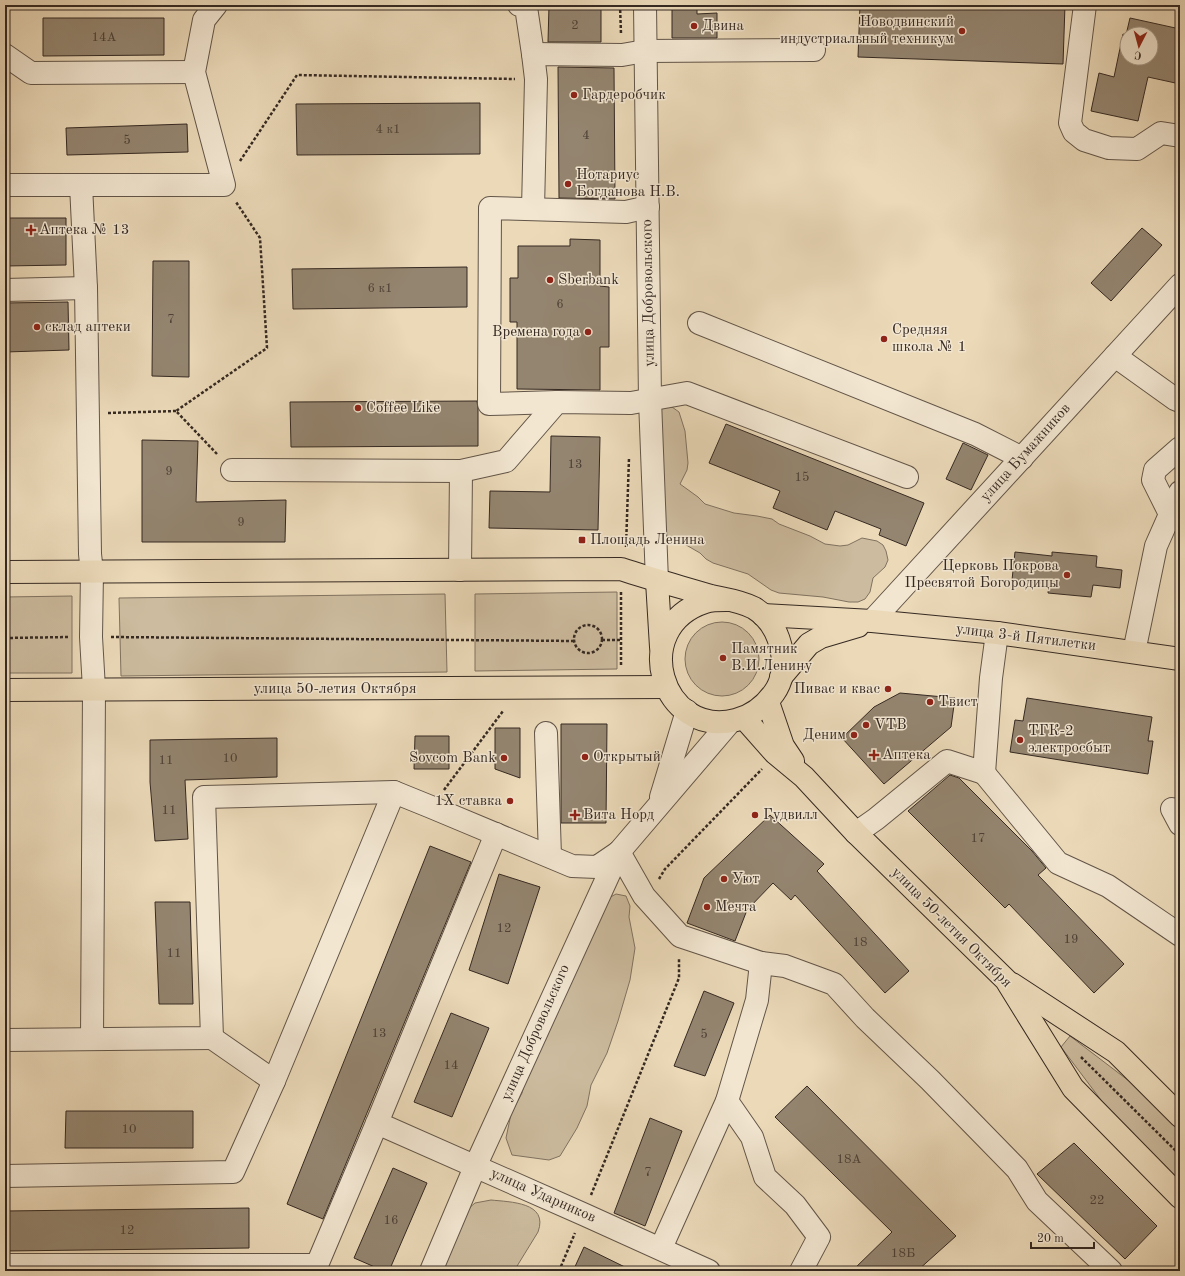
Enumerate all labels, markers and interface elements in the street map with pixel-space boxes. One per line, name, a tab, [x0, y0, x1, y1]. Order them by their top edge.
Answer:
place label: Новодвинский индустриальный техникум	[780, 15, 954, 47]
house number: 2	[571, 19, 579, 32]
place label: Двина	[702, 19, 745, 34]
marker: Двина	[689, 21, 699, 31]
marker: Новодвинский индустриальный техникум	[957, 26, 967, 36]
north arrow	[1119, 26, 1159, 66]
house number: 14А	[91, 31, 117, 44]
text: С	[1134, 49, 1142, 60]
place label: Гардеробчик	[582, 88, 666, 103]
marker: Гардеробчик	[569, 90, 579, 100]
house number: 4 к1	[375, 123, 401, 136]
house number: 4	[582, 129, 590, 142]
house number: 5	[123, 134, 131, 147]
place label: Нотариус Богданова Н.В.	[576, 168, 680, 200]
marker: Нотариус Богданова Н.В.	[563, 179, 573, 189]
street label: улица Добровольского	[640, 219, 658, 367]
place label: Аптека № 13	[39, 223, 129, 238]
marker: Аптека № 13	[26, 225, 36, 235]
place label: Sberbank	[558, 273, 619, 288]
marker: Sberbank	[545, 275, 555, 285]
house number: 6 к1	[367, 282, 393, 295]
house number: 6	[556, 298, 564, 311]
house number: 7	[167, 313, 175, 326]
place label: склад аптеки	[45, 320, 131, 335]
marker: склад аптеки	[32, 322, 42, 332]
place label: Средняя школа № 1	[892, 323, 967, 355]
place label: Времена года	[492, 325, 581, 340]
marker: Времена года	[583, 327, 593, 337]
marker: Средняя школа № 1	[879, 334, 889, 344]
place label: Coffee Like	[366, 401, 440, 416]
street label: улица Бумажников	[978, 401, 1074, 505]
marker: Coffee Like	[353, 403, 363, 413]
house number: 13	[567, 458, 583, 471]
house number: 9	[165, 465, 173, 478]
house number: 15	[794, 471, 810, 484]
house number: 9	[237, 516, 245, 529]
place label: Площадь Ленина	[590, 533, 705, 548]
marker: Площадь Ленина	[577, 535, 587, 545]
place label: Церковь Покрова Пресвятой Богородицы	[905, 559, 1060, 591]
marker: Церковь Покрова Пресвятой Богородицы	[1062, 570, 1072, 580]
street label: улица 3-й Пятилетки	[955, 622, 1097, 654]
place label: Памятник В.И.Ленину	[731, 642, 812, 674]
marker: Памятник В.И.Ленину	[718, 653, 728, 663]
street label: улица 50-летия Октября	[253, 682, 417, 697]
place label: Пивас и квас	[794, 682, 880, 697]
marker: Пивас и квас	[883, 684, 893, 694]
place label: Твист	[938, 695, 978, 710]
marker: Твист	[925, 697, 935, 707]
place label: VTB	[874, 718, 907, 733]
marker: VTB	[861, 720, 871, 730]
place label: ТГК-2 электросбыт	[1028, 724, 1110, 756]
place label: Деним	[803, 728, 846, 743]
marker: Деним	[849, 730, 859, 740]
marker: ТГК-2 электросбыт	[1015, 735, 1025, 745]
place label: Аптека	[882, 748, 931, 763]
place label: Открытый	[593, 750, 661, 765]
marker: Аптека	[869, 750, 879, 760]
place label: Sovcom Bank	[409, 751, 496, 766]
house number: 10	[222, 752, 238, 765]
marker: Открытый	[580, 752, 590, 762]
marker: Sovcom Bank	[499, 753, 509, 763]
house number: 11	[158, 754, 174, 767]
place label: 1Х ставка	[435, 794, 503, 809]
marker: 1Х ставка	[505, 796, 515, 806]
house number: 11	[161, 804, 177, 817]
place label: Вита Норд	[583, 808, 655, 823]
place label: Гудвилл	[763, 808, 818, 823]
marker: Вита Норд	[570, 810, 580, 820]
marker: Гудвилл	[750, 810, 760, 820]
house number: 17	[970, 832, 986, 845]
street label: улица 50-летия Октября	[888, 865, 1014, 991]
place label: Уют	[732, 872, 759, 887]
marker: Уют	[719, 874, 729, 884]
place label: Мечта	[715, 900, 757, 915]
marker: Мечта	[702, 902, 712, 912]
house number: 12	[496, 922, 512, 935]
house number: 19	[1063, 933, 1079, 946]
house number: 18	[852, 936, 868, 949]
house number: 11	[166, 947, 182, 960]
street label: улица Добровольского	[499, 962, 573, 1104]
house number: 13	[371, 1027, 387, 1040]
house number: 5	[700, 1028, 708, 1041]
house number: 14	[443, 1059, 459, 1072]
house number: 10	[121, 1123, 137, 1136]
house number: 18А	[836, 1153, 862, 1166]
street label: улица Ударников	[488, 1166, 598, 1226]
house number: 7	[644, 1166, 652, 1179]
house number: 22	[1089, 1194, 1105, 1207]
house number: 16	[383, 1214, 399, 1227]
house number: 12	[119, 1224, 135, 1237]
scale bar	[1031, 1224, 1094, 1250]
text: 20 m	[1037, 1233, 1064, 1245]
house number: 18Б	[891, 1247, 915, 1260]

